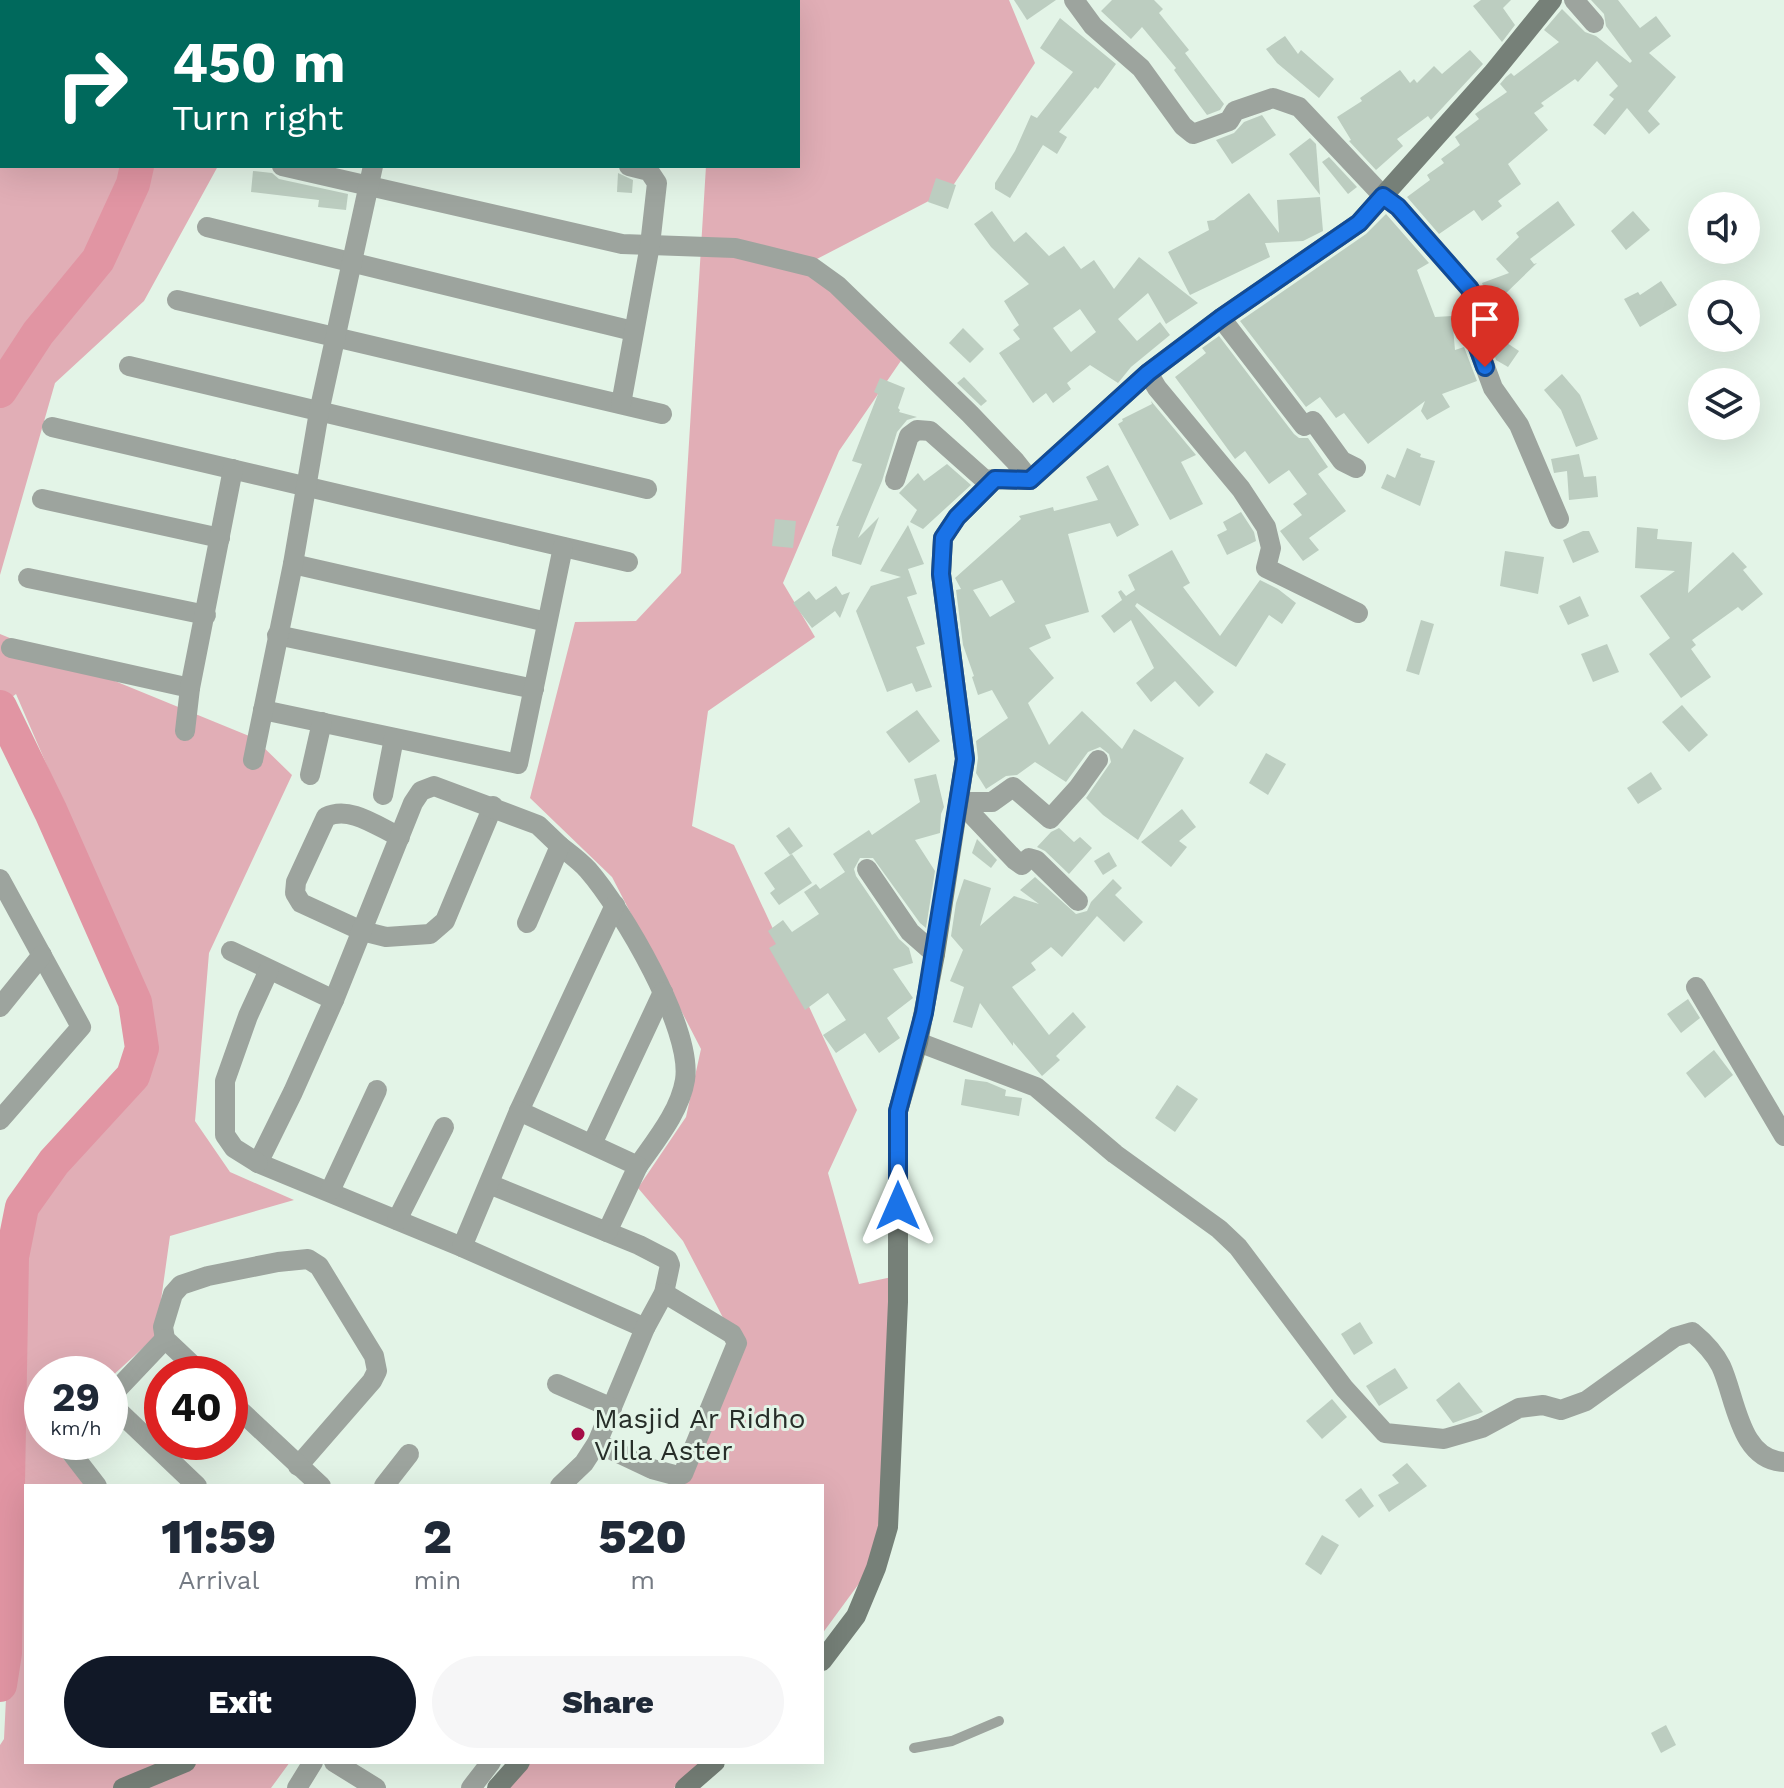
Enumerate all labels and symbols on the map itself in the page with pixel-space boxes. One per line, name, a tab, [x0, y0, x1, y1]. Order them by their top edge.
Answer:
pin	[1451, 285, 1519, 367]
position arrow	[856, 1164, 940, 1248]
speed limit sign: 40	[144, 1356, 248, 1460]
place label: Masjid Ar Ridho Villa Aster	[594, 1402, 806, 1467]
marker: Masjid Ar Ridho Villa Aster	[569, 1425, 587, 1443]

